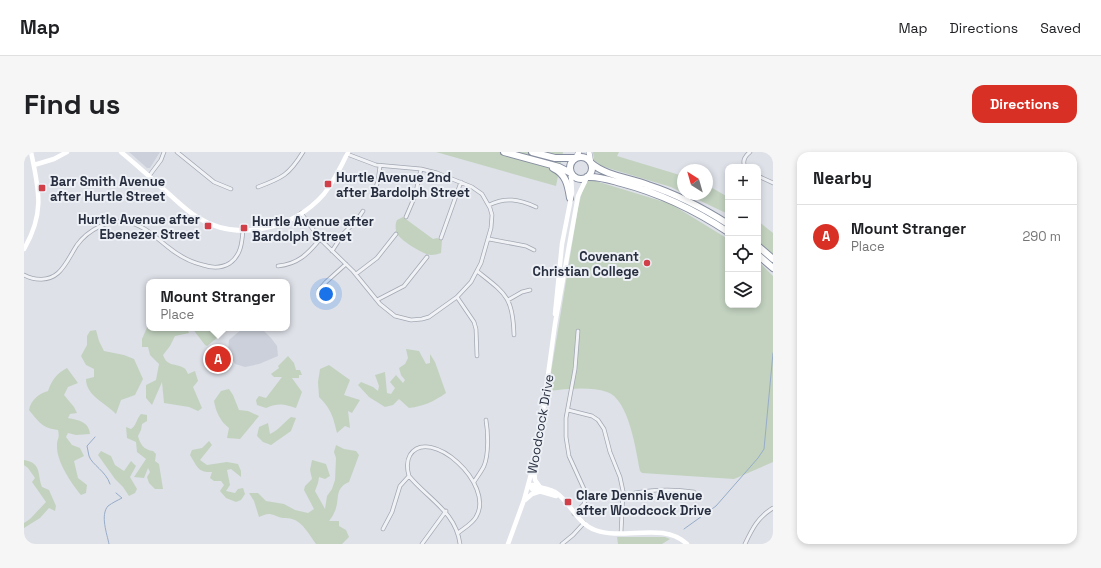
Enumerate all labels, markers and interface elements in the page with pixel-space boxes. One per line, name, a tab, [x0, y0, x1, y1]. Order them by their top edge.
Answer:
text: Map	[20, 15, 60, 40]
text: Map	[898, 19, 928, 37]
text: Directions	[950, 19, 1018, 37]
text: Saved	[1040, 19, 1081, 37]
button: Directions	[972, 85, 1077, 123]
text: Find us	[24, 86, 121, 122]
north arrow	[677, 164, 713, 200]
map controls	[725, 164, 761, 308]
button: +	[725, 164, 761, 200]
text: Nearby	[813, 167, 872, 189]
place label: Hurtle Avenue 2nd after Bardolph Street	[336, 169, 470, 201]
place label: Barr Smith Avenue after Hurtle Street	[50, 173, 166, 205]
marker: Hurtle Avenue 2nd after Bardolph Street	[323, 179, 333, 189]
marker: Barr Smith Avenue after Hurtle Street	[37, 183, 47, 193]
button: −	[725, 200, 761, 236]
place label: Hurtle Avenue after Ebenezer Street	[78, 211, 200, 243]
place label: Hurtle Avenue after Bardolph Street	[252, 213, 374, 245]
text: Mount Stranger	[851, 219, 966, 238]
marker: Hurtle Avenue after Ebenezer Street	[203, 221, 213, 231]
marker: Hurtle Avenue after Bardolph Street	[239, 223, 249, 233]
text: A	[822, 228, 830, 245]
text: 290 m	[1022, 228, 1061, 245]
button: locate	[725, 236, 761, 272]
text: Place	[851, 238, 885, 255]
place label: Covenant Christian College	[533, 248, 639, 280]
marker: Covenant Christian College	[642, 258, 652, 268]
button: layers	[725, 272, 761, 308]
popup	[146, 279, 290, 331]
your location	[316, 284, 336, 304]
text: Mount Stranger	[160, 287, 276, 306]
text: Place	[160, 306, 194, 323]
pin: A	[205, 344, 231, 374]
street label: Woodcock Drive	[523, 373, 558, 475]
place label: Clare Dennis Avenue after Woodcock Drive	[576, 487, 712, 519]
marker: Clare Dennis Avenue after Woodcock Drive	[563, 497, 573, 507]

